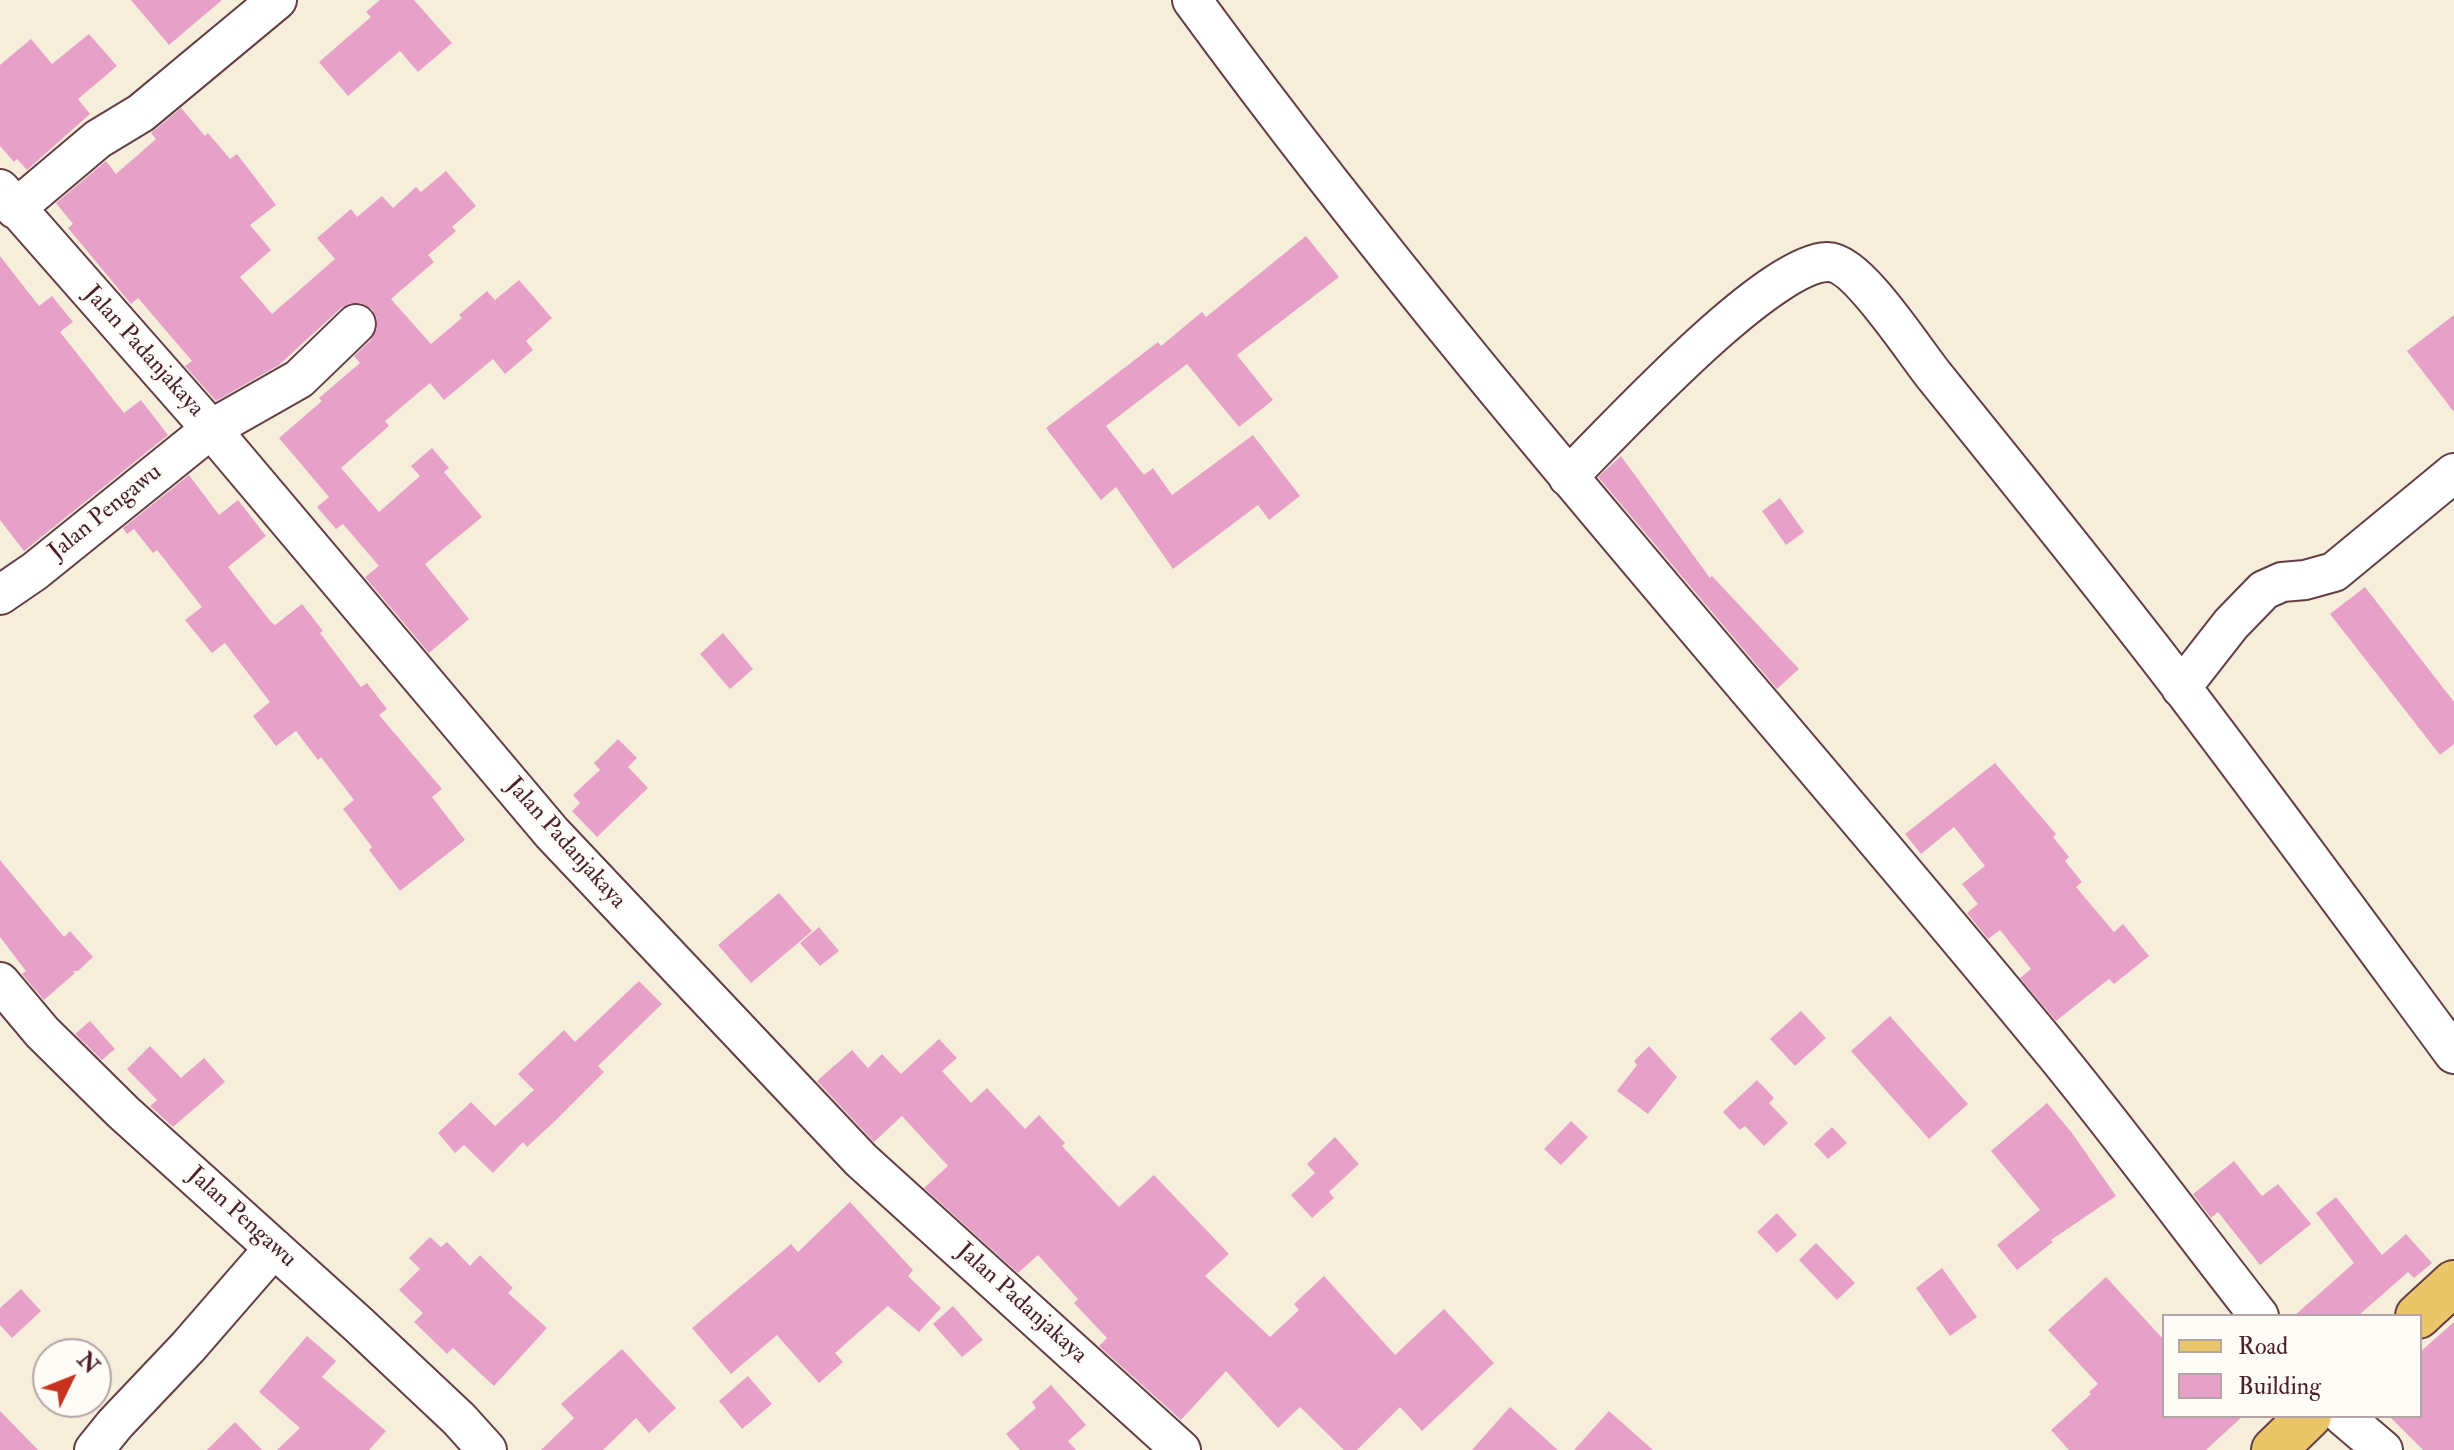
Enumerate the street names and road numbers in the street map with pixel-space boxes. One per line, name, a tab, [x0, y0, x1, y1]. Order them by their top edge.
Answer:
street label: Jalan Padanjakaya	[77, 280, 209, 424]
street label: Jalan Pengawu	[44, 459, 168, 567]
street label: Jalan Padanjakaya	[499, 772, 631, 916]
street label: Jalan Pengawu	[180, 1161, 302, 1275]
street label: Jalan Padanjakaya	[949, 1238, 1093, 1370]

